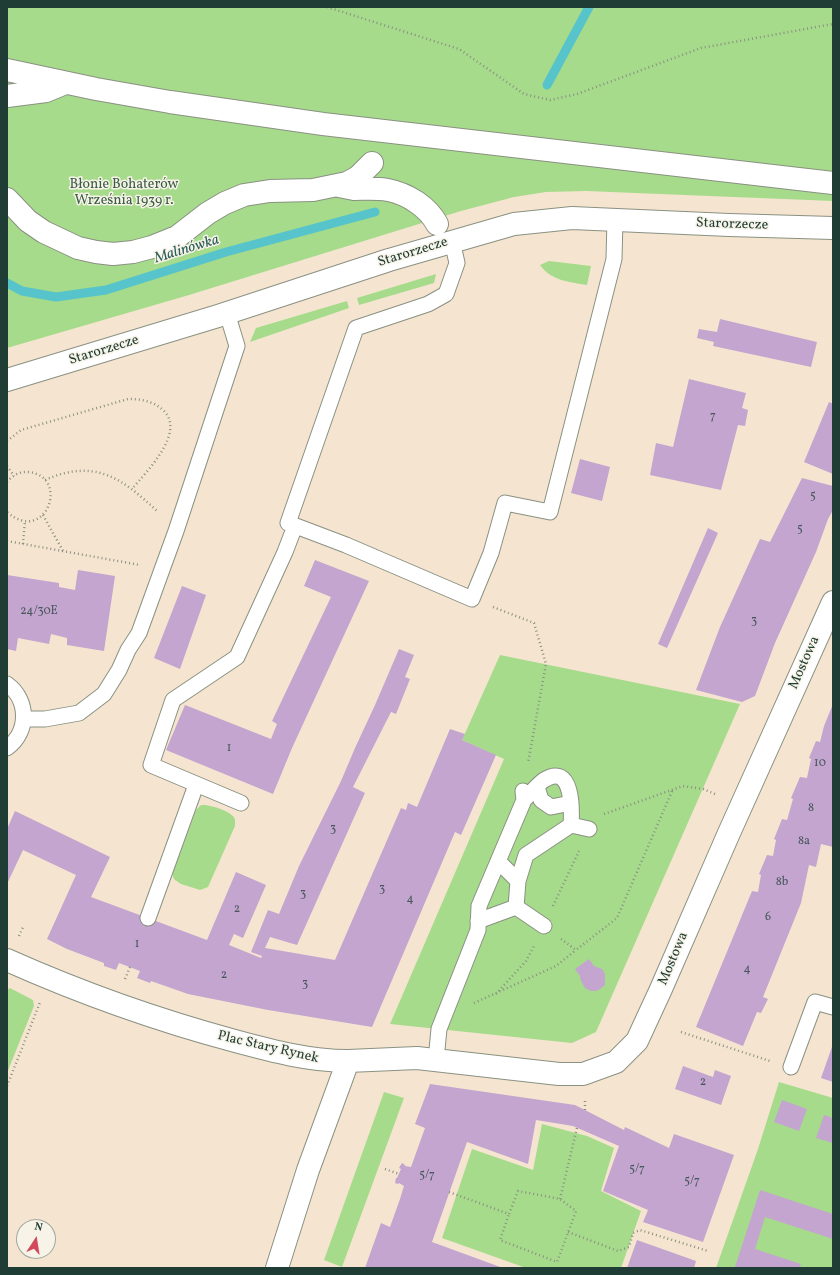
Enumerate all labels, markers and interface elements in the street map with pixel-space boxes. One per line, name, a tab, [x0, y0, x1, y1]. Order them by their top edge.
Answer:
park label: Błonie Bohaterów Września 1939 r.	[70, 177, 178, 210]
street label: Starorzecze	[696, 215, 768, 235]
water label: Malinówka	[152, 232, 222, 268]
street label: Starorzecze	[376, 234, 450, 272]
street label: Starorzecze	[67, 332, 141, 370]
house number: 7	[710, 410, 716, 424]
house number: 5	[810, 490, 816, 504]
house number: 5	[797, 523, 803, 537]
house number: 24/30E	[20, 605, 58, 619]
house number: 3	[751, 615, 757, 629]
street label: Mostowa	[786, 634, 824, 692]
house number: 1	[227, 742, 231, 756]
house number: 10	[814, 757, 826, 771]
house number: 8	[808, 802, 814, 816]
house number: 3	[330, 823, 336, 837]
house number: 8a	[798, 835, 810, 849]
house number: 8b	[776, 876, 788, 890]
house number: 3	[379, 883, 385, 897]
house number: 3	[300, 888, 306, 902]
house number: 4	[406, 893, 414, 907]
house number: 2	[234, 903, 240, 917]
house number: 6	[765, 911, 771, 925]
street label: Mostowa	[655, 930, 693, 988]
house number: 1	[135, 938, 139, 952]
house number: 4	[743, 963, 751, 977]
house number: 2	[221, 969, 227, 983]
house number: 3	[302, 978, 308, 992]
street label: Plac Stary Rynek	[216, 1028, 320, 1068]
house number: 2	[700, 1076, 706, 1090]
house number: 5/7	[629, 1163, 645, 1177]
house number: 5/7	[419, 1169, 435, 1183]
house number: 5/7	[684, 1175, 700, 1189]
north arrow	[16, 1219, 56, 1259]
text: N	[33, 1220, 44, 1236]

